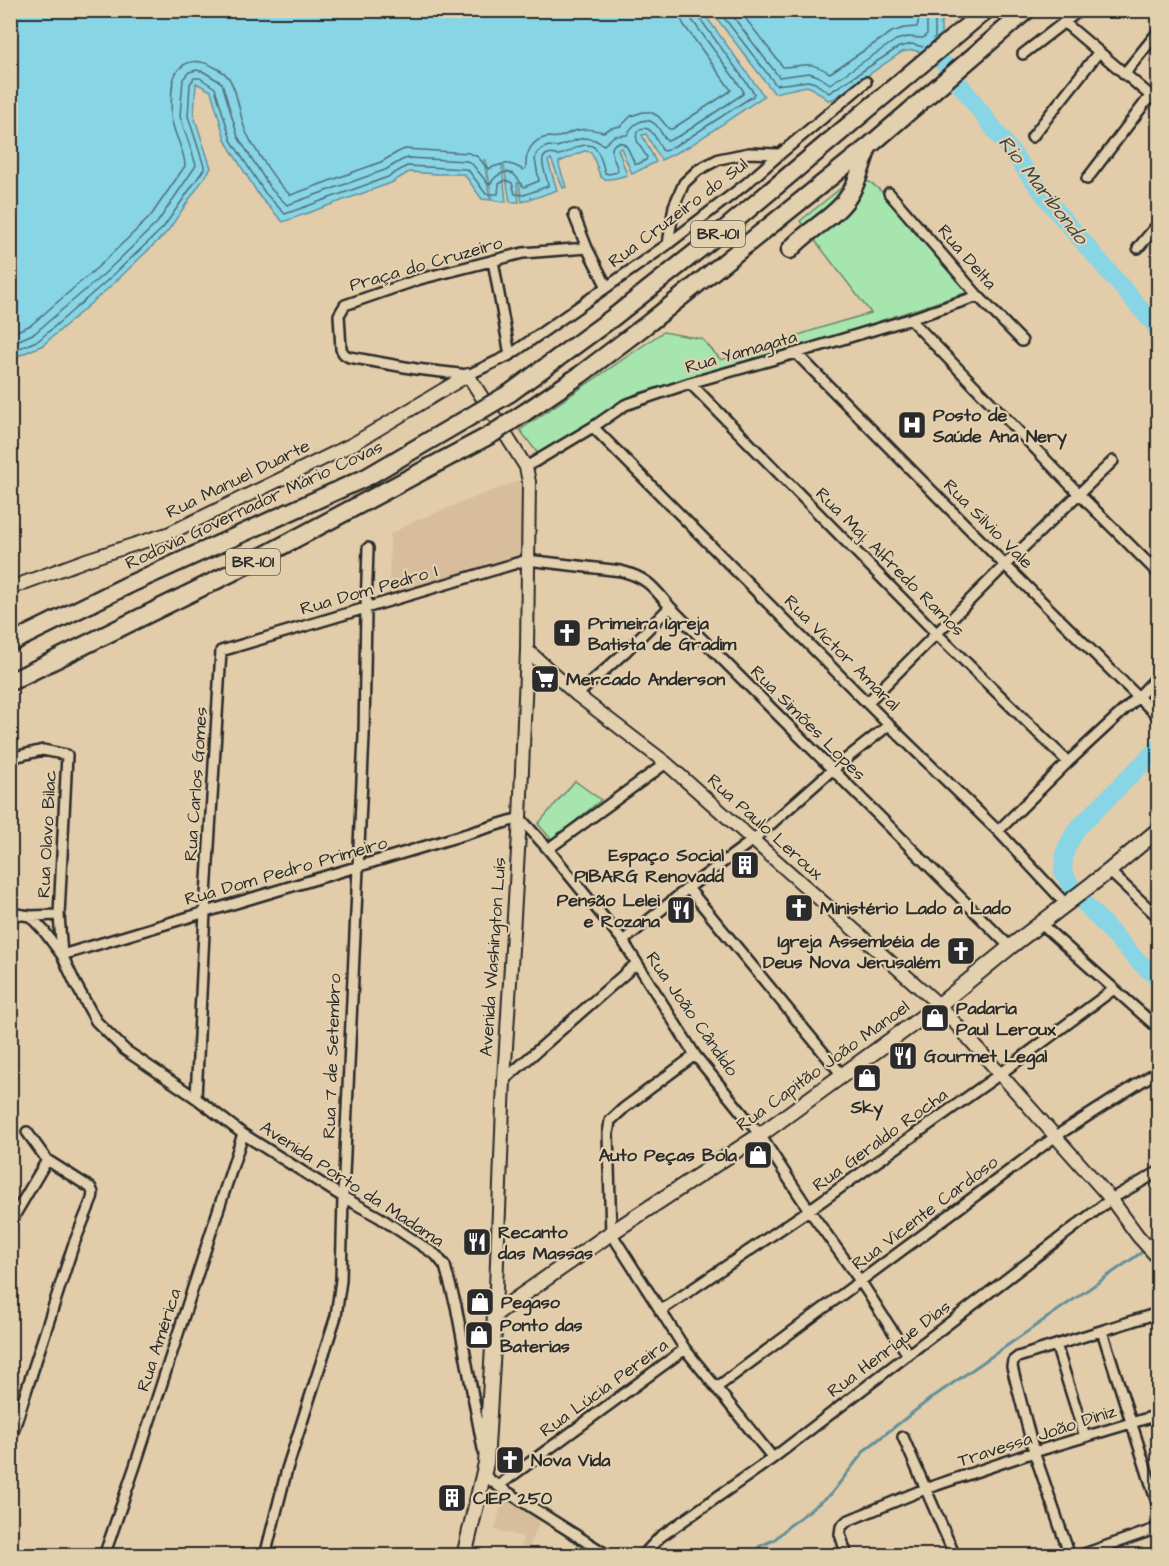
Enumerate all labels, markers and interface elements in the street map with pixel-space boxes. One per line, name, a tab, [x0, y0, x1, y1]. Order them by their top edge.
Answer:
water label: Rio Maribondo	[992, 130, 1096, 252]
street label: Rua Cruzeiro do Sul	[603, 152, 753, 274]
street label: Rua Delta	[932, 219, 1002, 295]
road number: BR-101	[691, 221, 745, 247]
street label: Praça do Cruzeiro	[347, 230, 505, 298]
street label: Rua Yamagata	[682, 324, 800, 381]
place label: Posto de Saúde Ana Nery	[932, 403, 1067, 450]
hospital icon: Posto de Saúde Ana Nery	[896, 409, 928, 441]
street label: Rua Manuel Duarte	[162, 433, 314, 525]
street label: Rodovia Governador Mário Covas	[121, 434, 387, 576]
street label: Rua Silvio Vale	[937, 473, 1039, 575]
street label: Rua Maj. Alfredo Ramos	[810, 482, 970, 642]
road number: BR-101	[226, 549, 280, 575]
street label: Rua Dom Pedro I	[297, 558, 441, 622]
street label: Rua Victor Amaral	[778, 589, 906, 717]
place label: Primeira Igreja Batista de Gradim	[588, 611, 737, 657]
church icon: Primeira Igreja Batista de Gradim	[551, 617, 583, 649]
street label: Rua Simões Lopes	[745, 660, 871, 786]
supermarket icon: Mercado Anderson	[529, 663, 561, 695]
place label: Mercado Anderson	[566, 667, 725, 692]
street label: Rua Carlos Gomes	[178, 706, 214, 862]
street label: Rua Paulo Leroux	[702, 768, 829, 886]
street label: Rua Olavo Bilac	[31, 769, 63, 899]
street label: Rua Dom Pedro Primeiro	[182, 830, 390, 912]
place label: Espaço Social PIBARG Renovadd	[574, 843, 725, 889]
building icon: Espaço Social PIBARG Renovadd	[729, 849, 761, 881]
street label: Avenida Washington Luís	[474, 856, 513, 1058]
place label: Pensão Lelei e Rozana	[557, 888, 661, 934]
church icon: Ministério Lado a Lado	[783, 892, 815, 924]
restaurant icon: Pensão Lelei e Rozana	[665, 894, 697, 926]
place label: Ministério Lado a Lado	[820, 896, 1012, 921]
place label: Igreja Assembéia de Deus Nova Jerusalém	[763, 929, 941, 975]
church icon: Igreja Assembéia de Deus Nova Jerusalém	[945, 935, 977, 967]
street label: Rua João Cândido	[640, 947, 744, 1081]
street label: Rua 7 de Setembro	[317, 973, 347, 1139]
street label: Rua Capitão João Manoel	[731, 994, 915, 1137]
place label: Padaria Paul Leroux	[956, 996, 1056, 1042]
shop icon: Padaria Paul Leroux	[919, 1002, 951, 1034]
restaurant icon: Gourmet Legal	[887, 1040, 919, 1072]
place label: Gourmet Legal	[924, 1044, 1048, 1070]
shop icon: Sky	[851, 1062, 883, 1094]
street label: Rua Geraldo Rocha	[807, 1082, 953, 1198]
place label: Sky	[850, 1095, 883, 1121]
street label: Avenida Porto da Madama	[255, 1115, 449, 1253]
shop icon: Auto Peças Bola	[742, 1139, 774, 1171]
place label: Auto Peças Bola	[599, 1143, 738, 1168]
street label: Rua Vicente Cardoso	[847, 1150, 1003, 1276]
place label: Recanto das Massas	[497, 1220, 593, 1266]
restaurant icon: Recanto das Massas	[461, 1226, 493, 1258]
street label: Rua América	[131, 1285, 187, 1395]
shop icon: Pegaso	[464, 1286, 496, 1318]
place label: Pegaso	[501, 1290, 561, 1316]
street label: Rua Henrique Dias	[822, 1294, 956, 1404]
place label: Ponto das Baterias	[500, 1313, 583, 1359]
shop icon: Ponto das Baterias	[463, 1319, 495, 1351]
street label: Rua Lúcia Pereira	[535, 1333, 673, 1443]
street label: Travessa João Diniz	[955, 1399, 1119, 1473]
church icon: Nova Vida	[494, 1444, 526, 1476]
place label: Nova Vida	[531, 1448, 611, 1473]
building icon: CIEP 250	[436, 1482, 468, 1514]
place label: CIEP 250	[473, 1486, 553, 1511]

